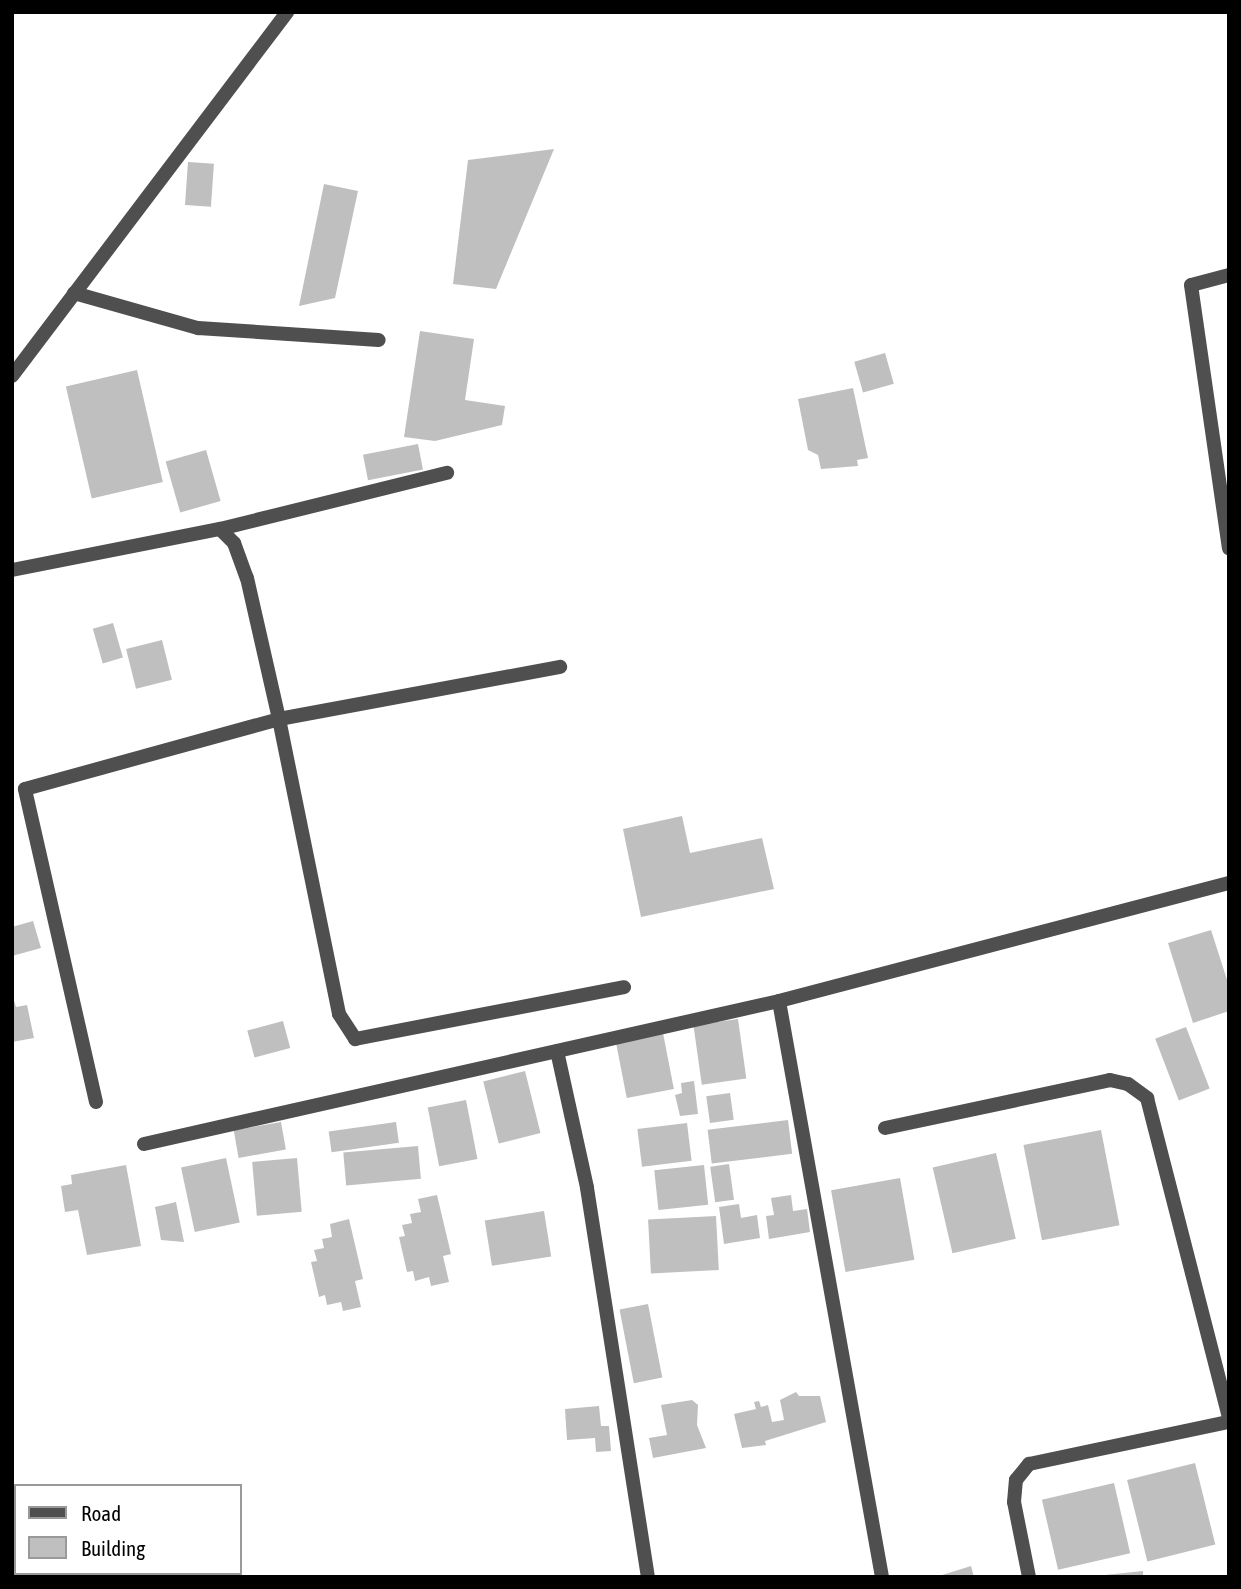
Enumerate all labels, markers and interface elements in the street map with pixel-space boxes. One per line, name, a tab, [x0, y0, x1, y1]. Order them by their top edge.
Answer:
legend	[14, 1484, 242, 1575]
text: Road	[81, 1501, 121, 1525]
text: Building	[81, 1536, 145, 1560]

